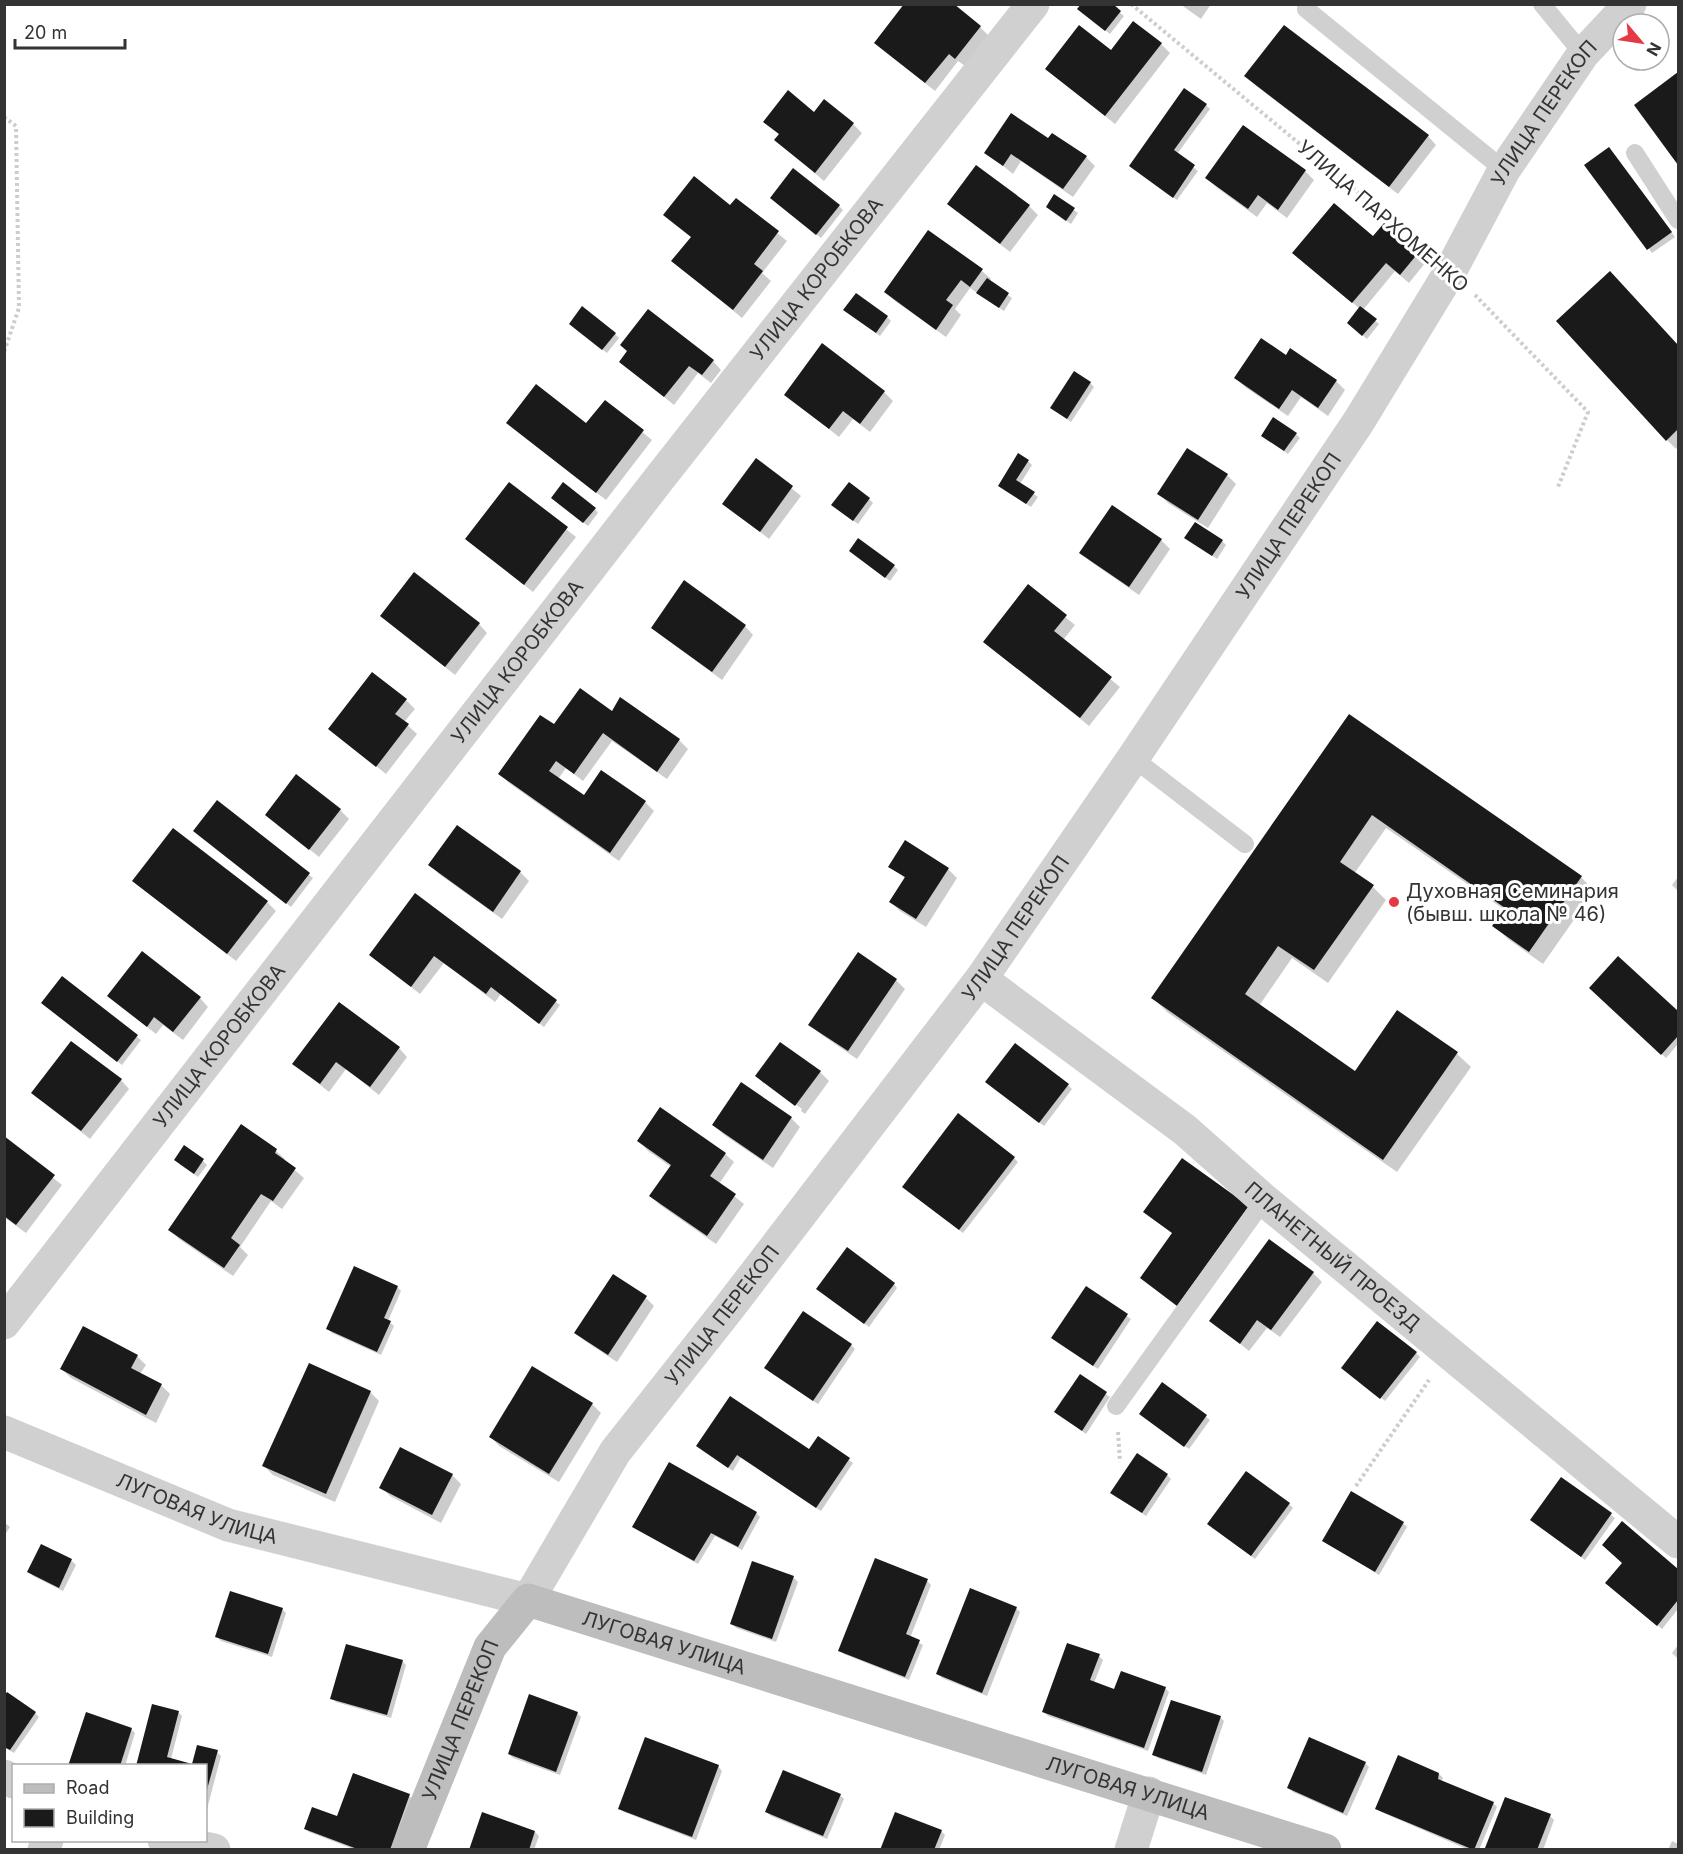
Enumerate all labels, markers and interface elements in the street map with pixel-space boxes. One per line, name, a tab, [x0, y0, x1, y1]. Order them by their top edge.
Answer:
scale bar	[15, 12, 124, 50]
north arrow	[1611, 12, 1671, 72]
text: 20 m	[24, 22, 67, 43]
street label: УЛИЦА ПЕРЕКОП	[1486, 35, 1602, 190]
text: N	[1642, 39, 1666, 59]
street label: УЛИЦА ПАРХОМЕНКО	[1292, 135, 1474, 297]
street label: УЛИЦА КОРОБКОВА	[745, 193, 888, 365]
street label: УЛИЦА ПЕРЕКОП	[1231, 448, 1346, 604]
street label: УЛИЦА КОРОБКОВА	[446, 575, 588, 748]
street label: УЛИЦА ПЕРЕКОП	[957, 851, 1074, 1005]
place label: Духовная Семинария (бывш. школа № 46)	[1406, 879, 1619, 926]
marker: Духовная Семинария (бывш. школа № 46)	[1387, 895, 1401, 909]
street label: УЛИЦА КОРОБКОВА	[148, 959, 290, 1132]
street label: ПЛАНЕТНЫЙ ПРОЕЗД	[1240, 1177, 1425, 1336]
street label: УЛИЦА ПЕРЕКОП	[660, 1241, 784, 1390]
street label: ЛУГОВАЯ УЛИЦА	[113, 1468, 280, 1549]
street label: ЛУГОВАЯ УЛИЦА	[579, 1606, 749, 1680]
street label: УЛИЦА ПЕРЕКОП	[417, 1636, 504, 1804]
street label: ЛУГОВАЯ УЛИЦА	[1043, 1751, 1213, 1825]
legend	[12, 1764, 207, 1842]
text: Road	[66, 1777, 109, 1798]
text: Building	[66, 1807, 134, 1828]

